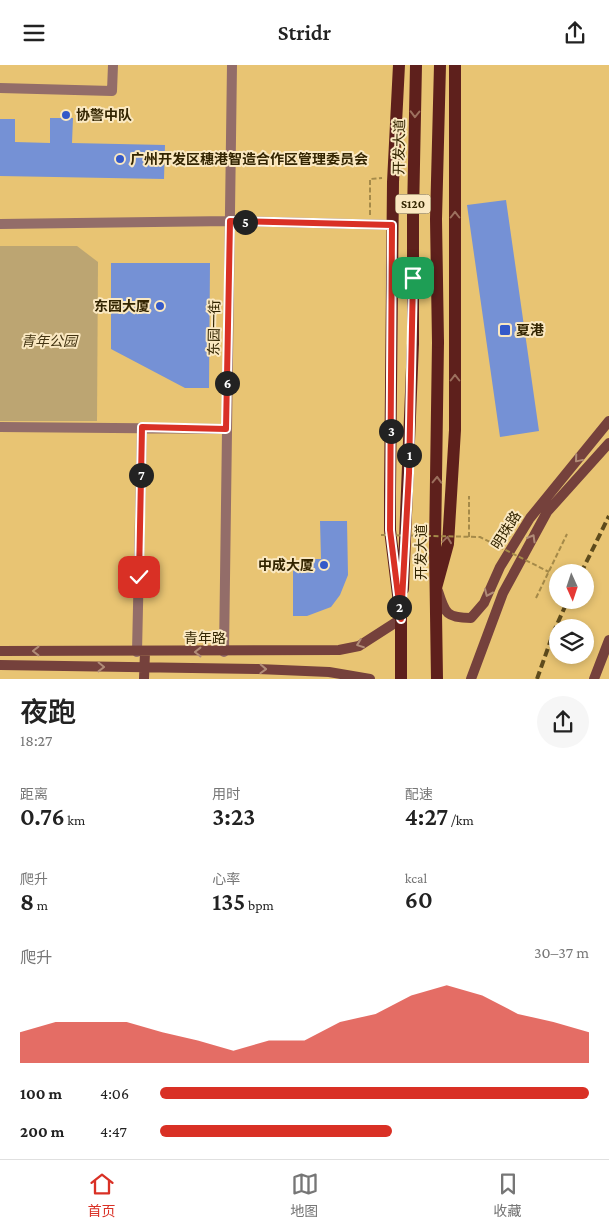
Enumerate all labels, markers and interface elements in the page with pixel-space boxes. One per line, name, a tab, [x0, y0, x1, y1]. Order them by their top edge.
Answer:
icon: menu	[20, 19, 48, 47]
icon: share	[561, 19, 589, 47]
text: Stridr	[278, 20, 331, 45]
place label: 协警中队	[76, 107, 132, 123]
marker: 协警中队	[60, 109, 72, 121]
one-way arrow	[410, 110, 420, 118]
street label: 开发大道	[391, 119, 407, 175]
place label: 广州开发区穗港智造合作区管理委员会	[130, 151, 368, 167]
marker: 广州开发区穗港智造合作区管理委员会	[114, 153, 126, 165]
road number: S120	[396, 195, 430, 213]
pin: 5	[232, 209, 258, 235]
one-way arrow	[450, 211, 460, 219]
text: 5	[242, 214, 249, 230]
pin	[392, 257, 434, 299]
icon: arrive	[399, 264, 427, 292]
place label: 东园大厦	[94, 298, 150, 314]
marker: 东园大厦	[154, 300, 166, 312]
street label: 东园一街	[206, 300, 222, 356]
place label: 夏港	[516, 322, 544, 338]
marker: 夏港	[498, 323, 512, 337]
park label: 青年公园	[21, 333, 79, 349]
pin: 6	[214, 371, 240, 395]
one-way arrow	[450, 374, 460, 382]
text: 6	[224, 375, 231, 391]
pin: 3	[378, 419, 404, 443]
text: 3	[388, 423, 395, 439]
pin: 1	[396, 443, 422, 467]
text: 1	[407, 447, 412, 463]
one-way arrow	[574, 453, 583, 462]
pin: 7	[128, 463, 154, 487]
text: 7	[138, 467, 145, 483]
one-way arrow	[432, 475, 443, 483]
street label: 明珠路	[488, 508, 524, 552]
street label: 开发大道	[413, 524, 429, 580]
one-way arrow	[526, 535, 536, 544]
one-way arrow	[442, 536, 452, 545]
pin	[118, 556, 160, 598]
place label: 中成大厦	[258, 557, 314, 573]
marker: 中成大厦	[318, 559, 330, 571]
icon: check	[125, 563, 153, 591]
north arrow	[549, 564, 594, 609]
map controls	[549, 564, 594, 664]
one-way arrow	[484, 588, 495, 597]
pin: 2	[386, 595, 412, 619]
text: 2	[396, 599, 403, 615]
button: layers	[549, 619, 594, 664]
street label: 青年路	[184, 630, 226, 646]
one-way arrow	[356, 638, 365, 649]
one-way arrow	[32, 646, 40, 656]
one-way arrow	[194, 647, 202, 657]
one-way arrow	[98, 662, 105, 672]
one-way arrow	[259, 664, 267, 675]
button: share	[537, 696, 589, 748]
text: 夜跑	[20, 697, 76, 728]
text: 18:27	[20, 732, 52, 749]
text: 距离	[20, 786, 48, 802]
text: 用时	[212, 786, 240, 802]
text: 配速	[405, 786, 433, 802]
text: 0.76	[20, 803, 65, 830]
text: 3:23	[212, 803, 255, 830]
text: 4:27	[405, 803, 448, 830]
text: km	[65, 812, 85, 828]
text: /km	[448, 812, 474, 828]
text: kcal	[405, 870, 427, 886]
text: 爬升	[20, 871, 48, 887]
text: 心率	[212, 871, 240, 887]
text: 60	[405, 886, 433, 913]
text: 8	[20, 888, 34, 915]
text: 135	[212, 888, 245, 915]
text: m	[34, 897, 48, 913]
text: bpm	[245, 897, 274, 913]
text: 30–37 m	[534, 944, 589, 961]
text: 爬升	[20, 949, 52, 966]
text: 100 m	[20, 1085, 62, 1102]
text: 4:06	[100, 1085, 129, 1102]
text: 200 m	[20, 1123, 64, 1140]
text: 4:47	[100, 1123, 127, 1140]
tab: 首页	[88, 1170, 116, 1220]
tab: 地图	[291, 1170, 319, 1220]
tab: 收藏	[494, 1170, 522, 1220]

